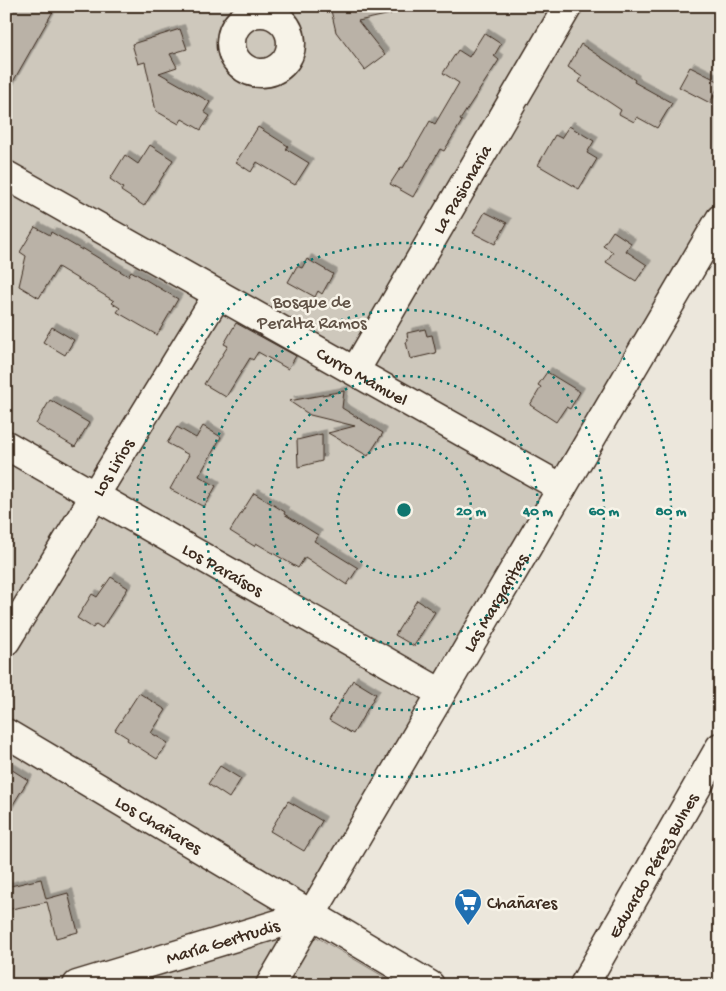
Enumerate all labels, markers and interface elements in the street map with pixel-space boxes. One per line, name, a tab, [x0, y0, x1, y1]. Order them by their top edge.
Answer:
street label: La Pasionaria	[429, 141, 498, 238]
park label: Bosque de Peralta Ramos	[256, 293, 368, 335]
street label: Curro Mamuel	[312, 344, 411, 412]
street label: Los Lirios	[89, 434, 141, 501]
centre of rings	[395, 501, 413, 519]
text: 20 m	[456, 503, 486, 521]
text: 40 m	[522, 503, 553, 521]
text: 60 m	[589, 503, 620, 521]
text: 80 m	[656, 503, 687, 521]
street label: Los Paraísos	[178, 540, 267, 603]
street label: Las Margaritas	[460, 549, 535, 657]
street label: Eduardo Pérez Bulnes	[605, 789, 705, 943]
street label: Los Chañares	[111, 792, 206, 861]
supermarket icon: Chañares	[453, 887, 483, 926]
place label: Chañares	[487, 894, 559, 915]
street label: María Gertrudis	[164, 916, 284, 970]

